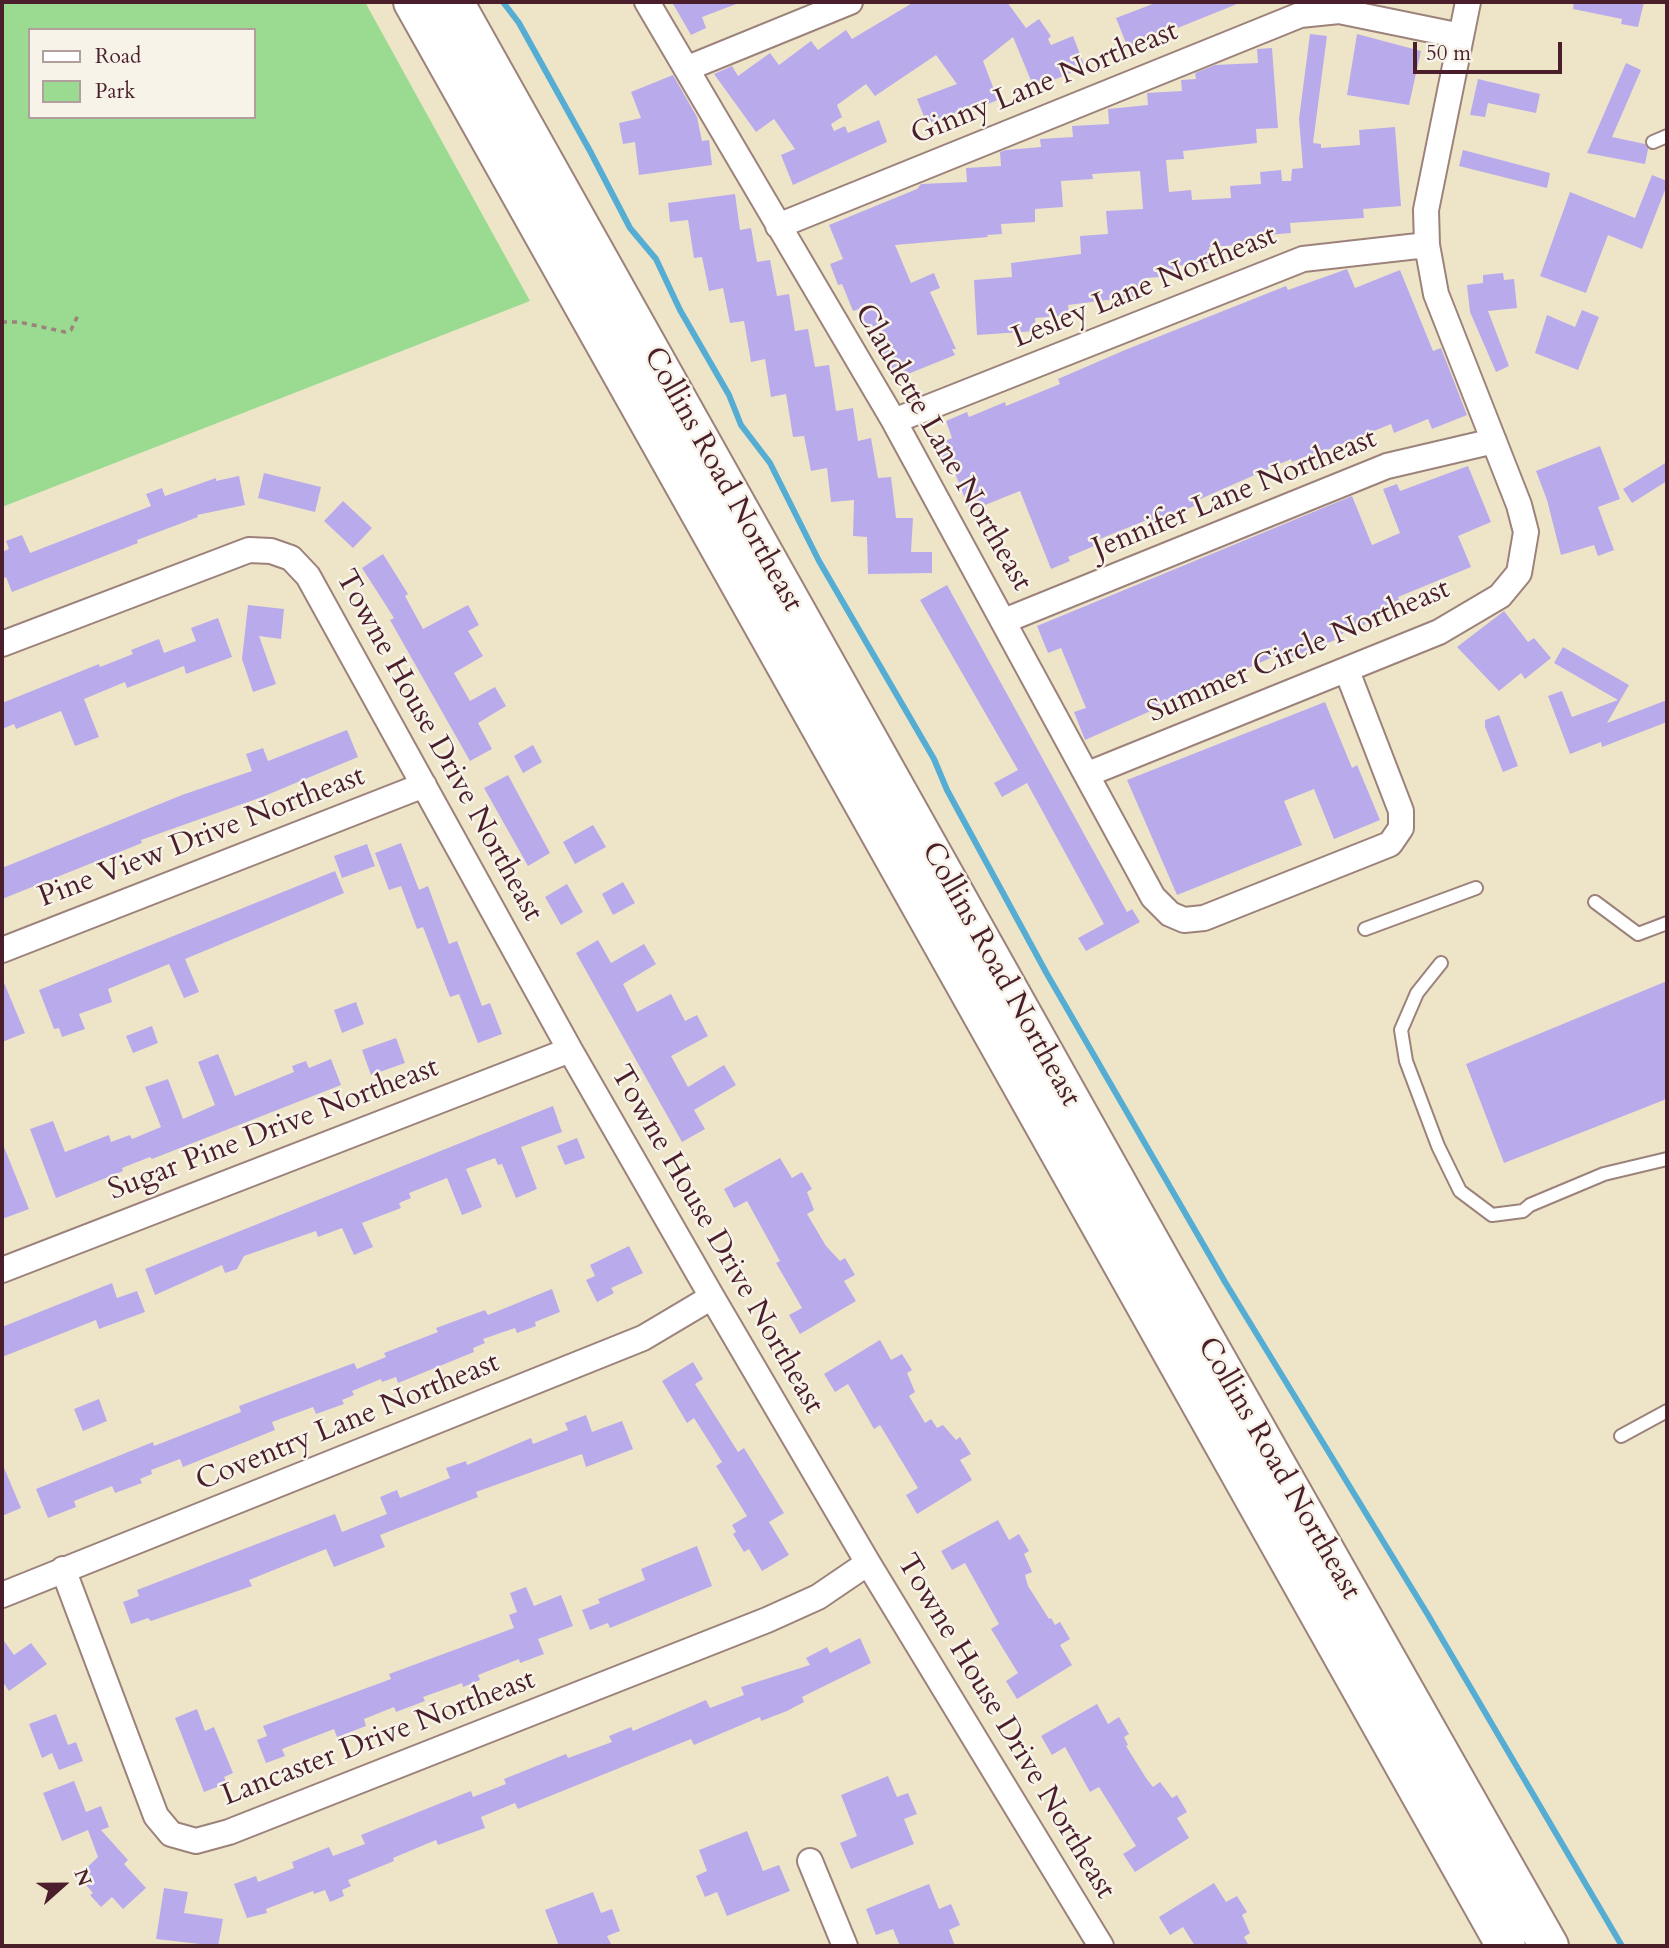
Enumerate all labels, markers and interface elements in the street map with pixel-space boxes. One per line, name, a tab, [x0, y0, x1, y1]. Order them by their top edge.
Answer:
street label: Ginny Lane Northeast	[906, 14, 1184, 154]
legend	[28, 28, 256, 119]
scale bar	[1417, 28, 1566, 72]
text: 50 m	[1426, 39, 1471, 68]
text: Road	[95, 42, 141, 71]
text: Park	[95, 77, 135, 106]
street label: Lesley Lane Northeast	[1008, 219, 1282, 357]
street label: Claudette Lane Northeast	[845, 298, 1039, 598]
street label: Collins Road Northeast	[634, 341, 810, 619]
street label: Jennifer Lane Northeast	[1088, 422, 1382, 568]
street label: Towne House Drive Northeast	[326, 564, 550, 928]
street label: Summer Circle Northeast	[1142, 572, 1456, 732]
street label: Pine View Drive Northeast	[34, 759, 370, 917]
street label: Collins Road Northeast	[912, 836, 1088, 1114]
street label: Sugar Pine Drive Northeast	[104, 1050, 444, 1210]
street label: Towne House Drive Northeast	[601, 1060, 831, 1420]
street label: Collins Road Northeast	[1188, 1331, 1368, 1607]
street label: Coventry Lane Northeast	[191, 1346, 505, 1500]
street label: Towne House Drive Northeast	[888, 1548, 1122, 1906]
street label: Lancaster Drive Northeast	[217, 1663, 541, 1815]
north arrow	[28, 1850, 98, 1920]
text: N	[68, 1865, 98, 1890]

